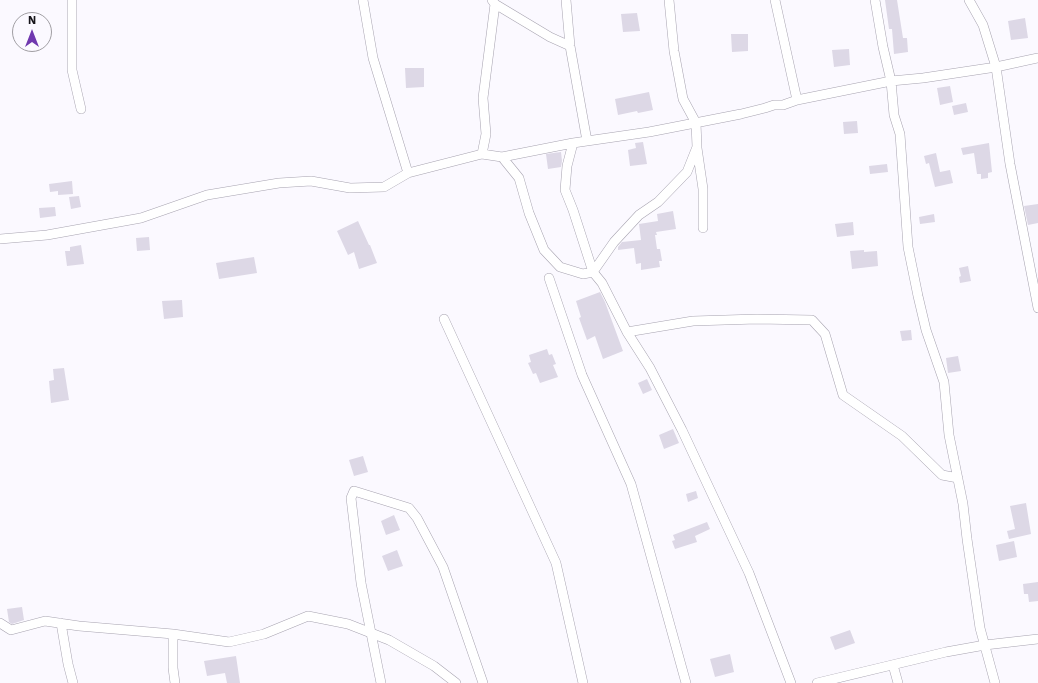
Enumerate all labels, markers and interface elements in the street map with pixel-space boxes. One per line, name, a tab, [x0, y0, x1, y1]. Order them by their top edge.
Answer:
north arrow	[12, 12, 52, 52]
text: N	[28, 14, 36, 27]

